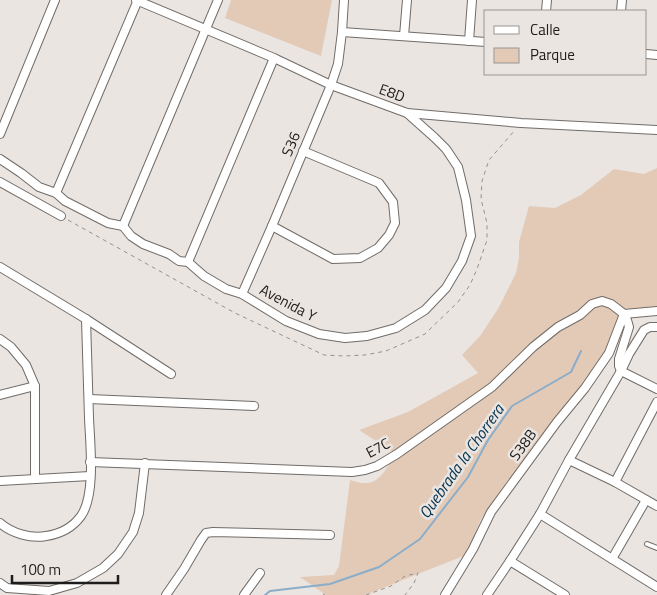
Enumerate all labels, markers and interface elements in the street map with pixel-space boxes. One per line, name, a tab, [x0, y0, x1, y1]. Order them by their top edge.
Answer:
legend	[484, 10, 647, 75]
text: Calle	[530, 18, 560, 41]
text: Parque	[530, 43, 575, 66]
street label: E8D	[376, 77, 408, 108]
street label: S36	[275, 128, 306, 160]
street label: Avenida Y	[256, 278, 321, 327]
water label: Quebrada la Chorrera	[413, 398, 510, 523]
street label: S38B	[503, 424, 542, 465]
street label: E7C	[361, 432, 394, 464]
scale bar	[12, 552, 119, 584]
text: 100 m	[20, 558, 61, 581]

